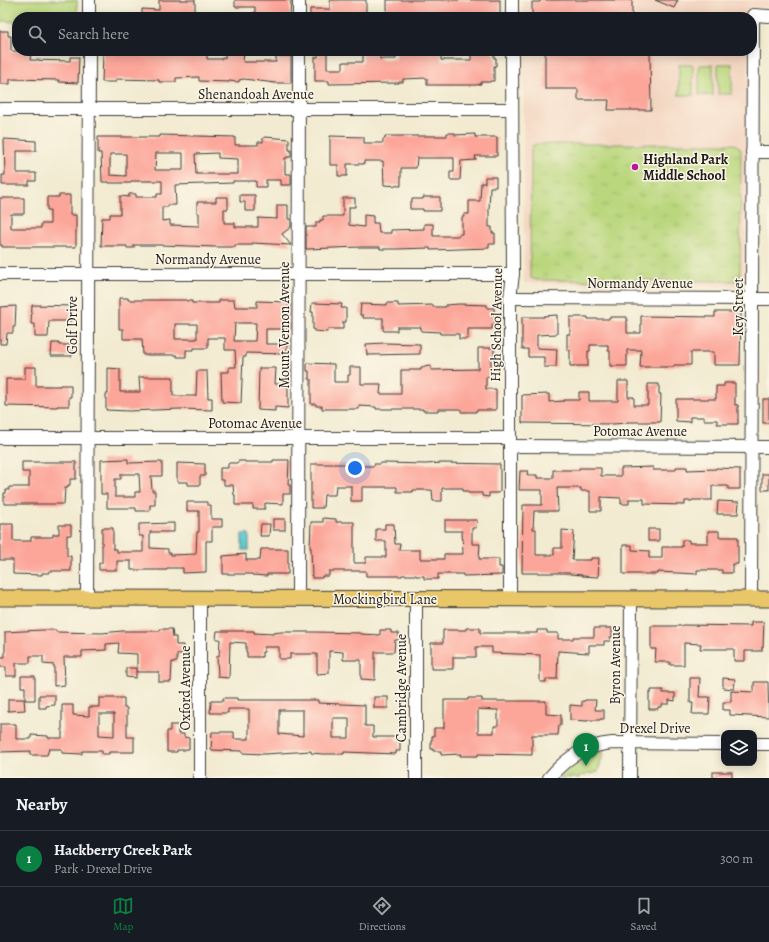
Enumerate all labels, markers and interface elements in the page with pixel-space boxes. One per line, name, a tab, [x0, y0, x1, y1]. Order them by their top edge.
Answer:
search box	[12, 12, 757, 56]
icon: search	[26, 23, 48, 45]
text: Search here	[58, 24, 129, 44]
street label: Shenandoah Avenue	[198, 85, 314, 104]
place label: Highland Park Middle School	[643, 150, 729, 185]
marker: Highland Park Middle School	[630, 162, 640, 172]
street label: Normandy Avenue	[155, 250, 261, 269]
street label: Mount Vernon Avenue	[275, 261, 294, 389]
street label: High School Avenue	[486, 268, 507, 382]
street label: Normandy Avenue	[587, 274, 693, 293]
street label: Key Street	[729, 278, 748, 336]
street label: Golf Drive	[63, 296, 82, 354]
street label: Potomac Avenue	[208, 414, 302, 433]
street label: Potomac Avenue	[593, 422, 687, 441]
your location	[345, 458, 365, 478]
street label: Mockingbird Lane	[333, 590, 437, 609]
street label: Byron Avenue	[606, 626, 625, 704]
street label: Cambridge Avenue	[392, 634, 411, 742]
street label: Oxford Avenue	[176, 646, 195, 730]
street label: Drexel Drive	[619, 719, 691, 738]
map controls	[721, 730, 757, 766]
button: layers	[721, 730, 757, 766]
pin: 1	[573, 733, 599, 766]
text: Nearby	[16, 793, 67, 816]
text: Hackberry Creek Park	[54, 840, 192, 860]
text: 1	[27, 850, 31, 867]
text: 300 m	[720, 850, 753, 867]
text: Park · Drexel Drive	[54, 860, 152, 877]
tab: Map	[112, 895, 134, 934]
tab: Directions	[359, 895, 406, 934]
tab: Saved	[631, 895, 657, 934]

